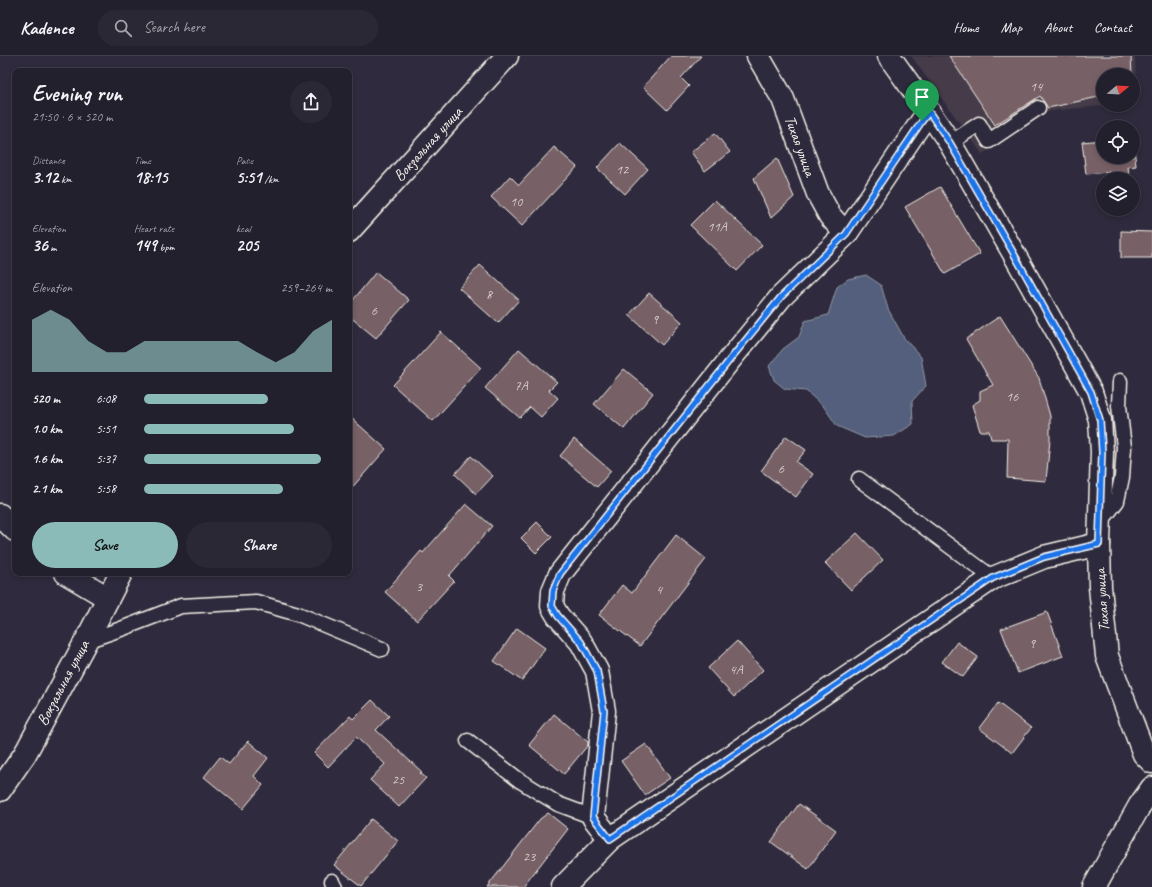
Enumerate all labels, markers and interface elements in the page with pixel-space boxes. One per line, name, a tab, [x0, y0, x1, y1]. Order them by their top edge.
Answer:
search box	[98, 10, 378, 46]
text: Kadence	[20, 16, 74, 40]
icon: search	[112, 17, 134, 39]
text: Search here	[144, 18, 205, 37]
text: Home	[953, 19, 979, 36]
text: Map	[1001, 19, 1022, 36]
text: About	[1044, 19, 1072, 36]
text: Contact	[1094, 19, 1132, 36]
north arrow	[1096, 68, 1140, 112]
map controls	[1096, 68, 1140, 216]
house number: 14	[1030, 78, 1044, 95]
text: Evening run	[32, 80, 122, 108]
pin	[905, 80, 939, 121]
button: share	[290, 81, 332, 123]
icon: arrive	[911, 86, 933, 108]
street label: Вокзальная улица	[389, 102, 468, 186]
text: 21:50 · 6 × 520 m	[32, 109, 113, 125]
street label: Тихая улица	[780, 113, 821, 180]
button: locate	[1096, 120, 1140, 164]
text: Distance	[32, 153, 65, 167]
text: Time	[134, 153, 151, 167]
text: Pace	[236, 153, 253, 167]
house number: 12	[616, 161, 630, 178]
text: 3.12	[32, 167, 58, 188]
text: 18:15	[134, 167, 168, 188]
text: 5:51	[236, 167, 262, 188]
text: km	[58, 172, 72, 186]
text: /km	[262, 172, 279, 186]
button: layers	[1096, 172, 1140, 216]
house number: 10	[510, 193, 524, 210]
house number: 11А	[707, 218, 728, 235]
text: Elevation	[32, 221, 66, 235]
text: Heart rate	[134, 221, 174, 235]
text: kcal	[236, 221, 251, 235]
text: 36	[32, 235, 48, 256]
text: 149	[134, 235, 157, 256]
text: 205	[236, 235, 259, 256]
text: m	[48, 240, 57, 254]
text: bpm	[157, 240, 175, 254]
text: Elevation	[32, 280, 72, 296]
text: 259–264 m	[281, 280, 332, 296]
house number: 8	[486, 286, 494, 303]
house number: 6	[371, 302, 378, 319]
house number: 9	[652, 311, 660, 328]
house number: 7А	[514, 377, 529, 394]
house number: 16	[1006, 388, 1019, 405]
text: 520 m	[32, 391, 60, 407]
text: 6:08	[96, 391, 116, 407]
text: 1.0 km	[32, 421, 62, 437]
text: 5:51	[96, 421, 116, 437]
text: 1.6 km	[32, 451, 63, 467]
text: 5:37	[96, 451, 116, 467]
house number: 6	[778, 460, 785, 477]
text: 2.1 km	[32, 481, 62, 497]
text: 5:58	[96, 481, 116, 497]
button: Save	[32, 522, 178, 568]
button: Share	[186, 522, 332, 568]
street label: Тихая улица	[1090, 566, 1114, 632]
house number: 3	[416, 578, 424, 595]
house number: 4	[656, 581, 664, 598]
house number: 9	[1029, 635, 1037, 652]
street label: Вокзальная улица	[32, 636, 94, 729]
house number: 4А	[729, 661, 744, 678]
house number: 25	[392, 771, 405, 788]
house number: 23	[523, 848, 537, 865]

